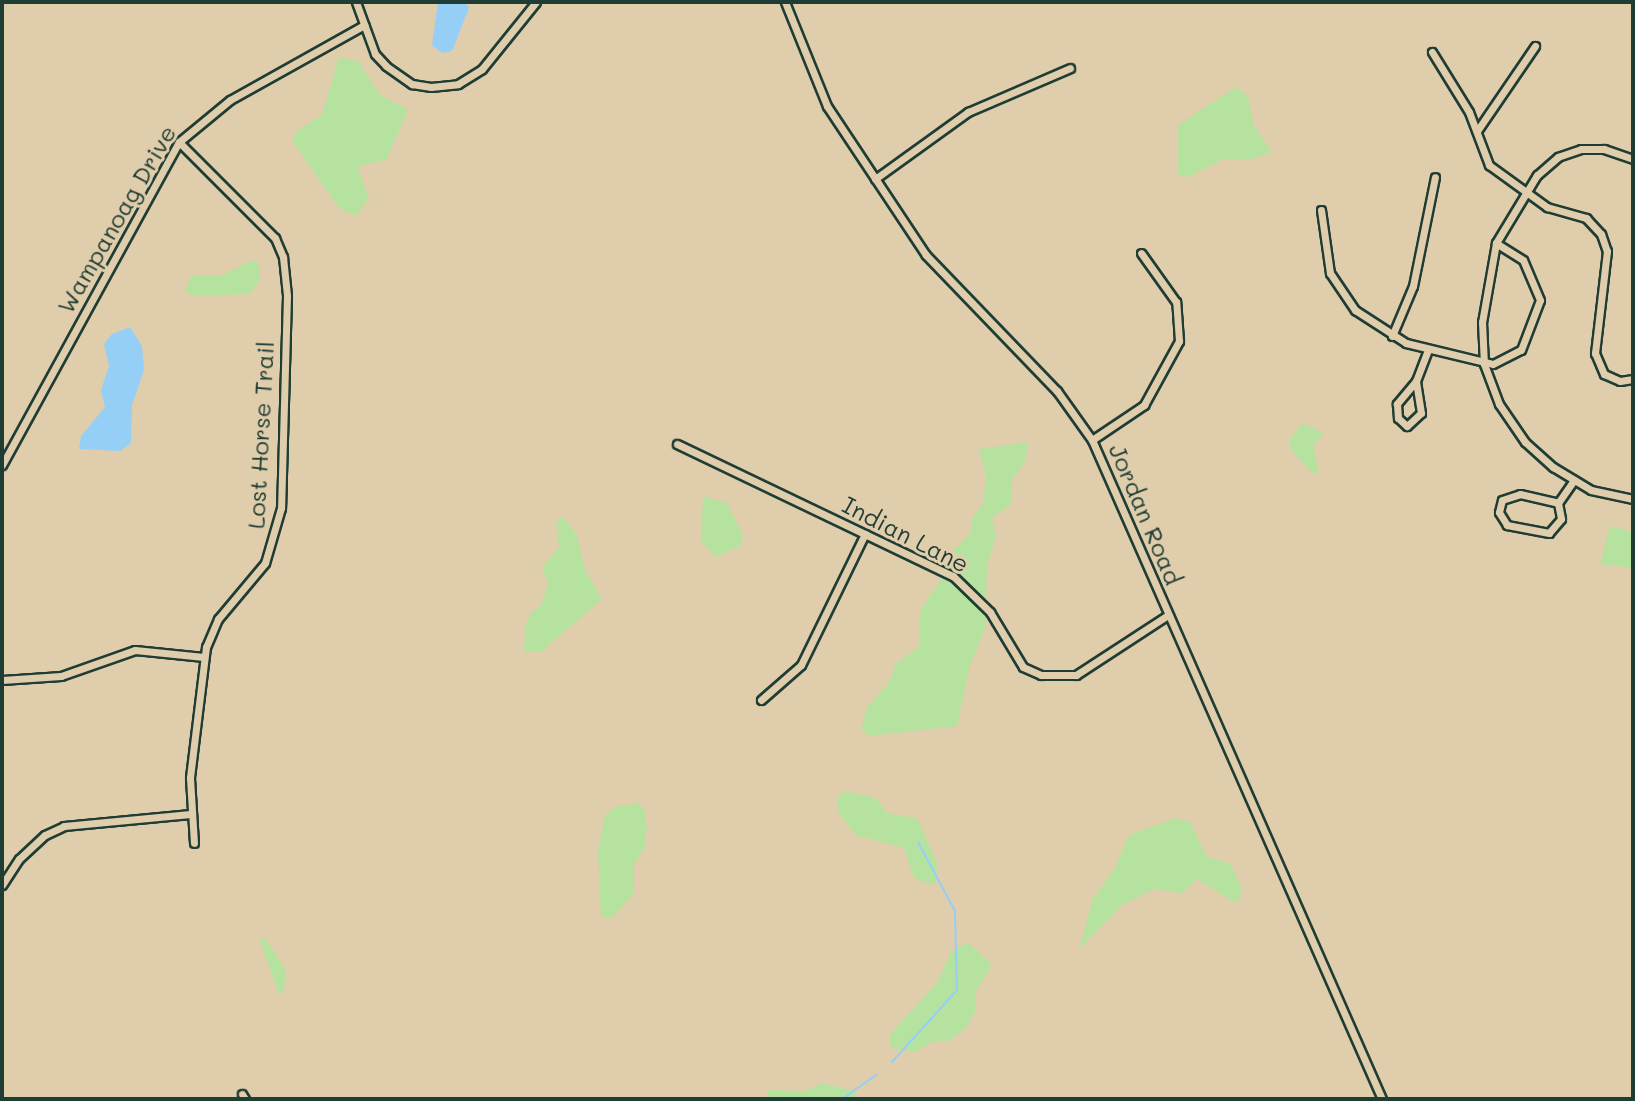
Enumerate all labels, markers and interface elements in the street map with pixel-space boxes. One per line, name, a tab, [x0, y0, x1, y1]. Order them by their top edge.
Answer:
street label: Wampanoag Drive	[50, 120, 182, 318]
street label: Lost Horse Trail	[241, 340, 279, 530]
street label: Jordan Road	[1103, 439, 1189, 589]
street label: Indian Lane	[838, 490, 974, 578]

